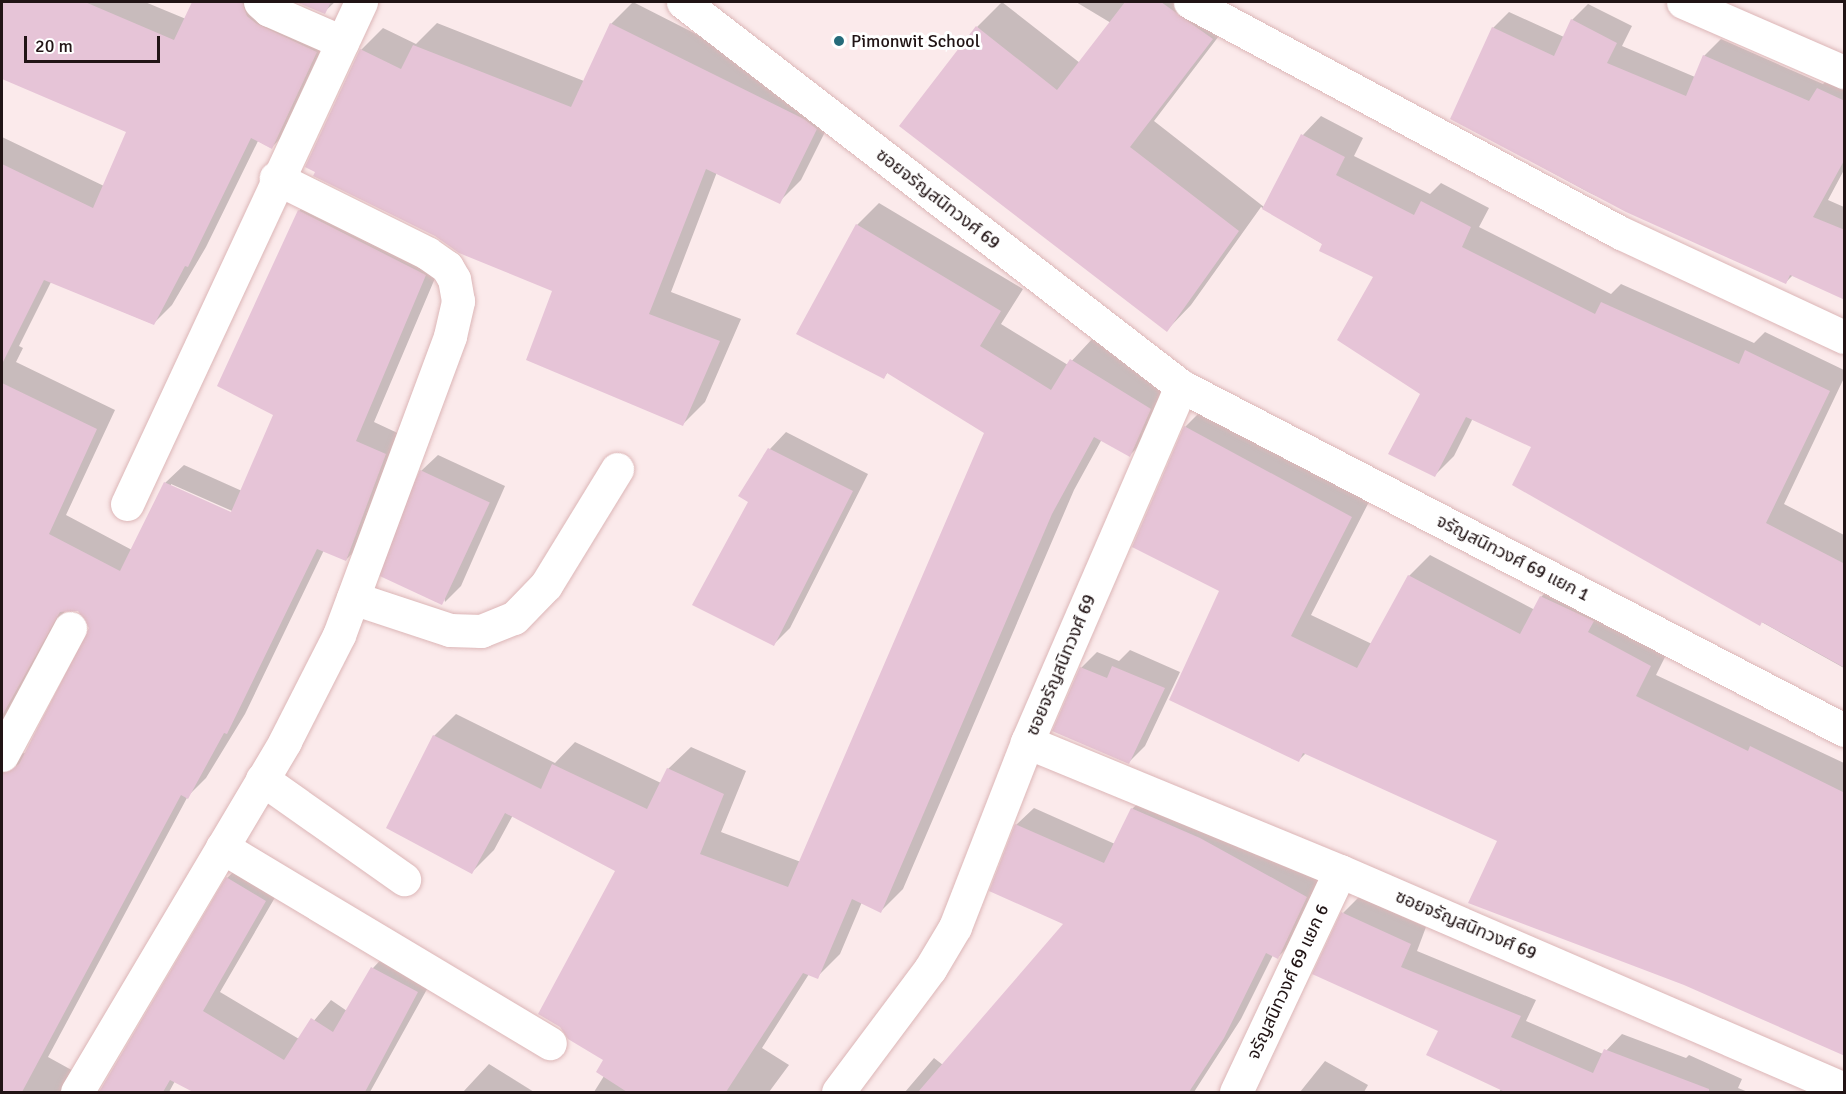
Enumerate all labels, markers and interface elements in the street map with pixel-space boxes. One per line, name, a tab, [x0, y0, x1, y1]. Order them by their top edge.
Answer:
scale bar	[27, 24, 164, 62]
place label: Pimonwit School	[851, 30, 980, 52]
marker: Pimonwit School	[832, 34, 846, 48]
text: 20 m	[35, 35, 73, 57]
street label: ซอยจรัญสนิทวงศ์ 69	[872, 144, 1004, 254]
street label: จรัญสนิทวงศ์ 69 แยก 1	[1433, 510, 1593, 606]
street label: ซอยจรัญสนิทวงศ์ 69	[1022, 591, 1100, 739]
street label: ซอยจรัญสนิทวงศ์ 69	[1392, 886, 1540, 964]
street label: จรัญสนิทวงศ์ 69 แยก 6	[1242, 901, 1334, 1063]

